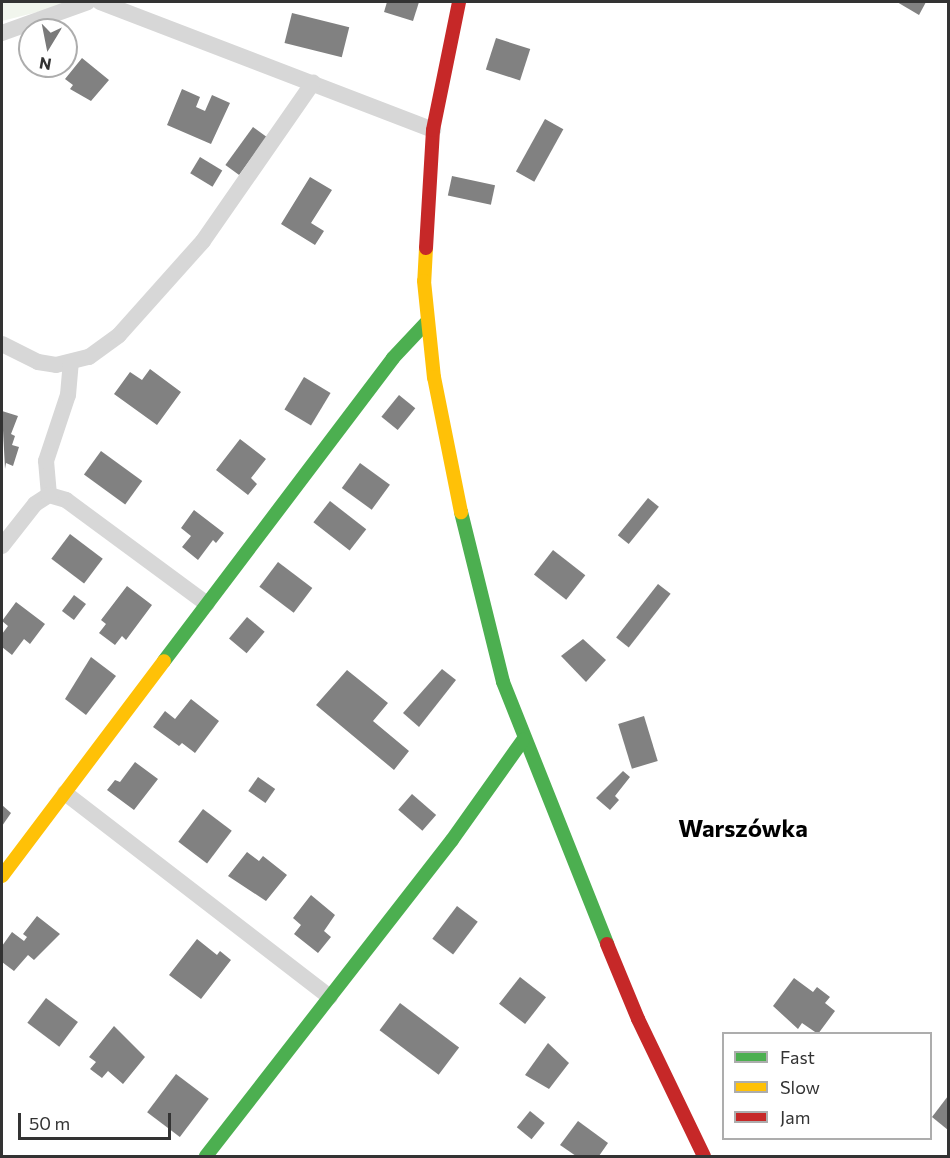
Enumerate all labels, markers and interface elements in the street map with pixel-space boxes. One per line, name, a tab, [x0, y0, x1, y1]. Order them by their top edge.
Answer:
north arrow	[18, 18, 78, 78]
text: N	[38, 54, 53, 75]
district label: Warszówka	[678, 814, 808, 842]
legend	[722, 1032, 932, 1140]
text: Fast	[780, 1046, 815, 1068]
text: Slow	[780, 1076, 820, 1098]
scale bar	[21, 1101, 174, 1139]
text: Jam	[780, 1106, 810, 1128]
text: 50 m	[29, 1112, 70, 1134]

